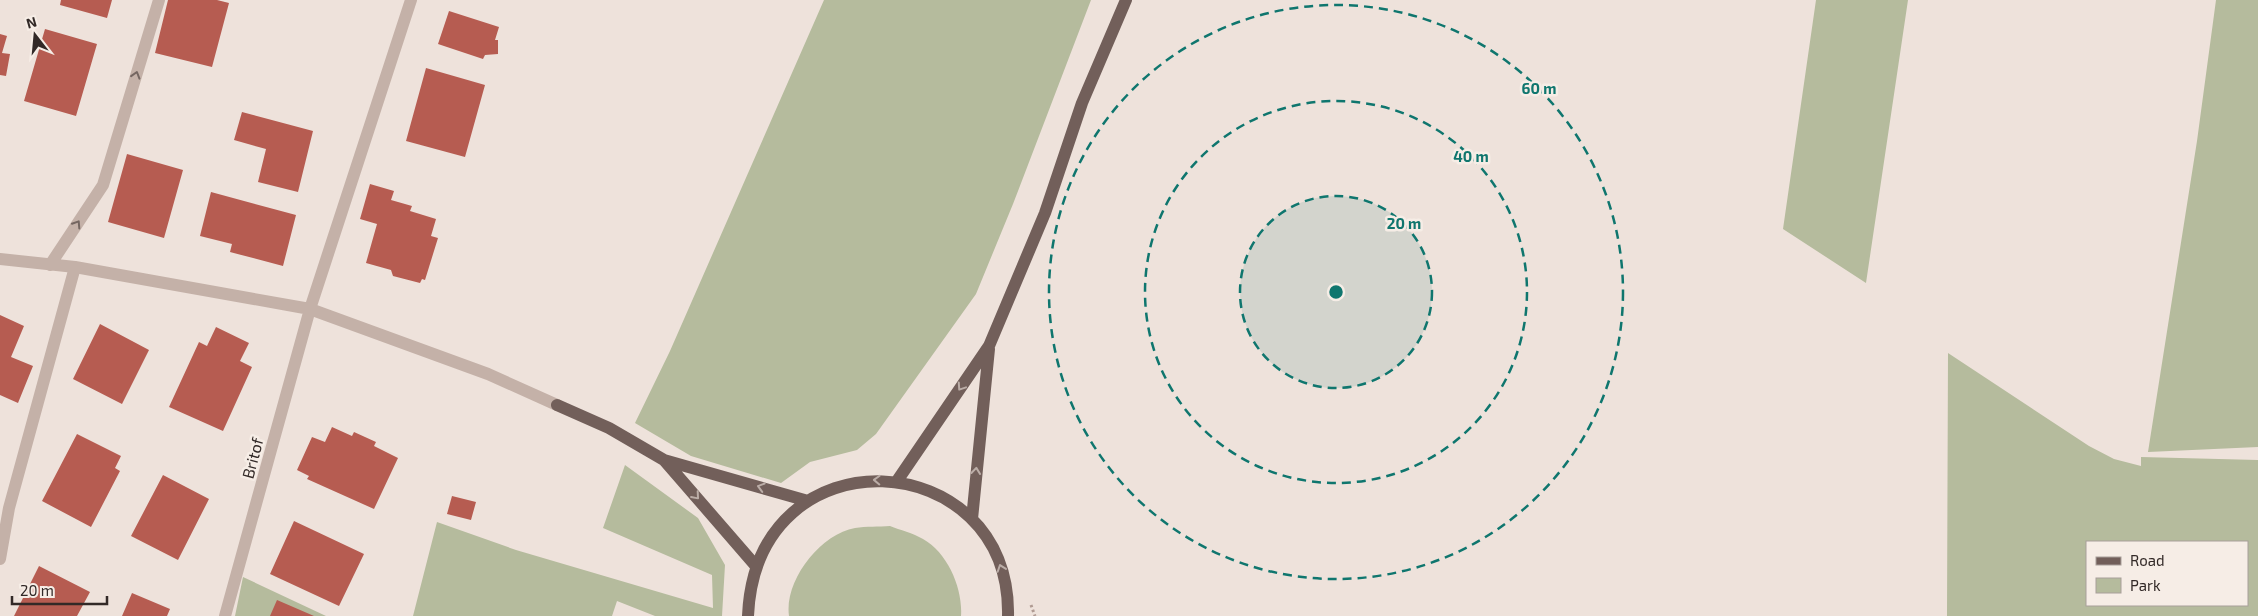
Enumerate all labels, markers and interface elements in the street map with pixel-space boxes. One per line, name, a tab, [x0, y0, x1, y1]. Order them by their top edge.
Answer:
north arrow	[10, 10, 60, 60]
text: N	[24, 12, 38, 32]
one-way arrow	[131, 71, 141, 79]
text: 60 m	[1522, 79, 1556, 97]
text: 40 m	[1453, 147, 1489, 165]
text: 20 m	[1387, 214, 1421, 232]
one-way arrow	[71, 221, 80, 230]
centre of rings	[1327, 283, 1345, 301]
one-way arrow	[958, 381, 967, 390]
street label: Britof	[237, 435, 267, 481]
one-way arrow	[971, 466, 982, 474]
one-way arrow	[873, 475, 881, 486]
one-way arrow	[757, 483, 765, 493]
one-way arrow	[690, 491, 699, 500]
legend	[2086, 541, 2248, 606]
text: Road	[2130, 551, 2165, 569]
one-way arrow	[997, 564, 1007, 573]
scale bar	[12, 574, 108, 606]
text: Park	[2130, 576, 2161, 594]
text: 20 m	[20, 581, 54, 599]

